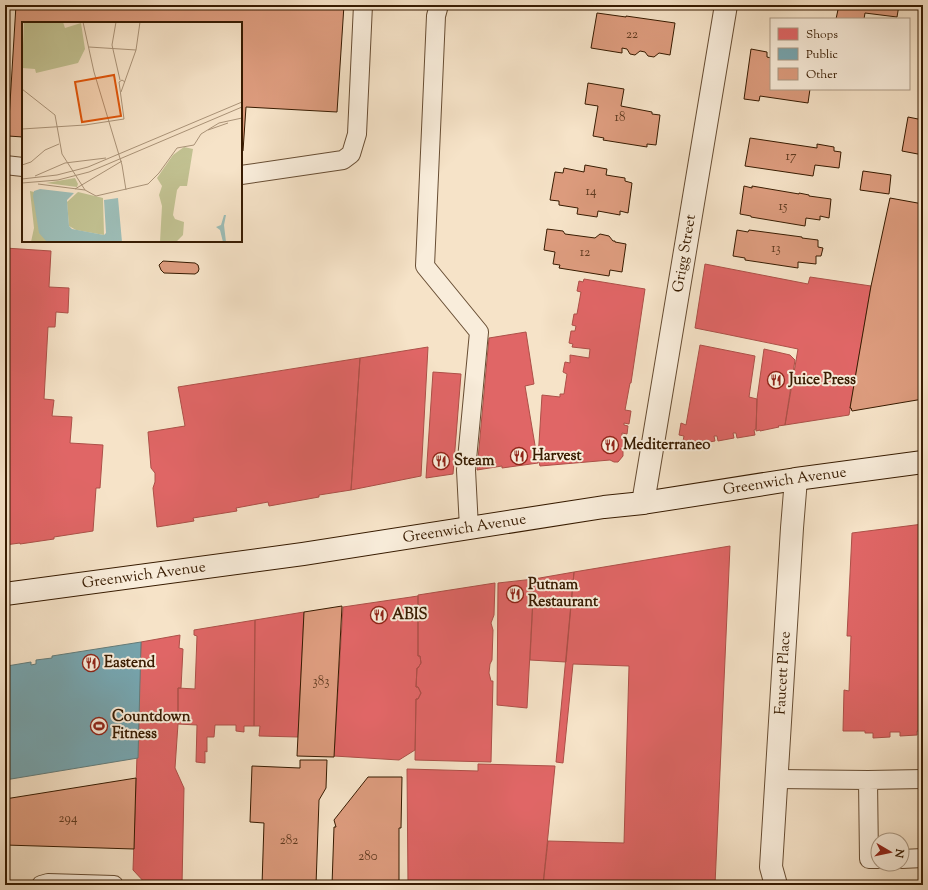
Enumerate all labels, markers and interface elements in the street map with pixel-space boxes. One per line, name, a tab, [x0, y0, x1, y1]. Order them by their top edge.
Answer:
legend	[770, 18, 910, 90]
inset map	[22, 22, 242, 242]
house number: 22	[626, 26, 638, 44]
text: Shops	[806, 26, 838, 44]
text: Public	[806, 46, 839, 64]
text: Other	[806, 66, 838, 84]
house number: 18	[615, 109, 625, 127]
house number: 17	[786, 148, 797, 166]
house number: 14	[586, 183, 597, 201]
house number: 15	[779, 198, 788, 216]
street label: Grigg Street	[668, 213, 701, 294]
house number: 13	[771, 240, 781, 258]
house number: 12	[580, 244, 590, 262]
restaurant icon: Juice Press	[766, 370, 786, 390]
place label: Juice Press	[788, 370, 856, 391]
restaurant icon: Mediterraneo	[600, 435, 620, 455]
place label: Mediterraneo	[623, 435, 710, 456]
restaurant icon: Harvest	[509, 446, 529, 466]
place label: Harvest	[532, 446, 582, 467]
restaurant icon: Steam	[431, 451, 451, 471]
place label: Steam	[454, 451, 495, 472]
street label: Greenwich Avenue	[722, 462, 848, 501]
street label: Greenwich Avenue	[401, 509, 528, 549]
street label: Greenwich Avenue	[81, 557, 207, 594]
place label: Putnam Restaurant	[528, 575, 599, 613]
restaurant icon: Putnam Restaurant	[505, 584, 525, 604]
restaurant icon: ABIS	[369, 605, 389, 625]
place label: ABIS	[392, 605, 428, 626]
street label: Faucett Place	[770, 631, 796, 716]
restaurant icon: Eastend	[81, 653, 101, 673]
place label: Eastend	[104, 653, 156, 674]
house number: 383	[312, 673, 330, 691]
place label: Countdown Fitness	[112, 707, 191, 745]
sports icon: Countdown Fitness	[89, 716, 109, 736]
house number: 294	[59, 810, 78, 828]
house number: 282	[280, 832, 298, 850]
north arrow	[870, 832, 910, 872]
text: N	[890, 847, 908, 859]
house number: 280	[358, 848, 378, 866]

